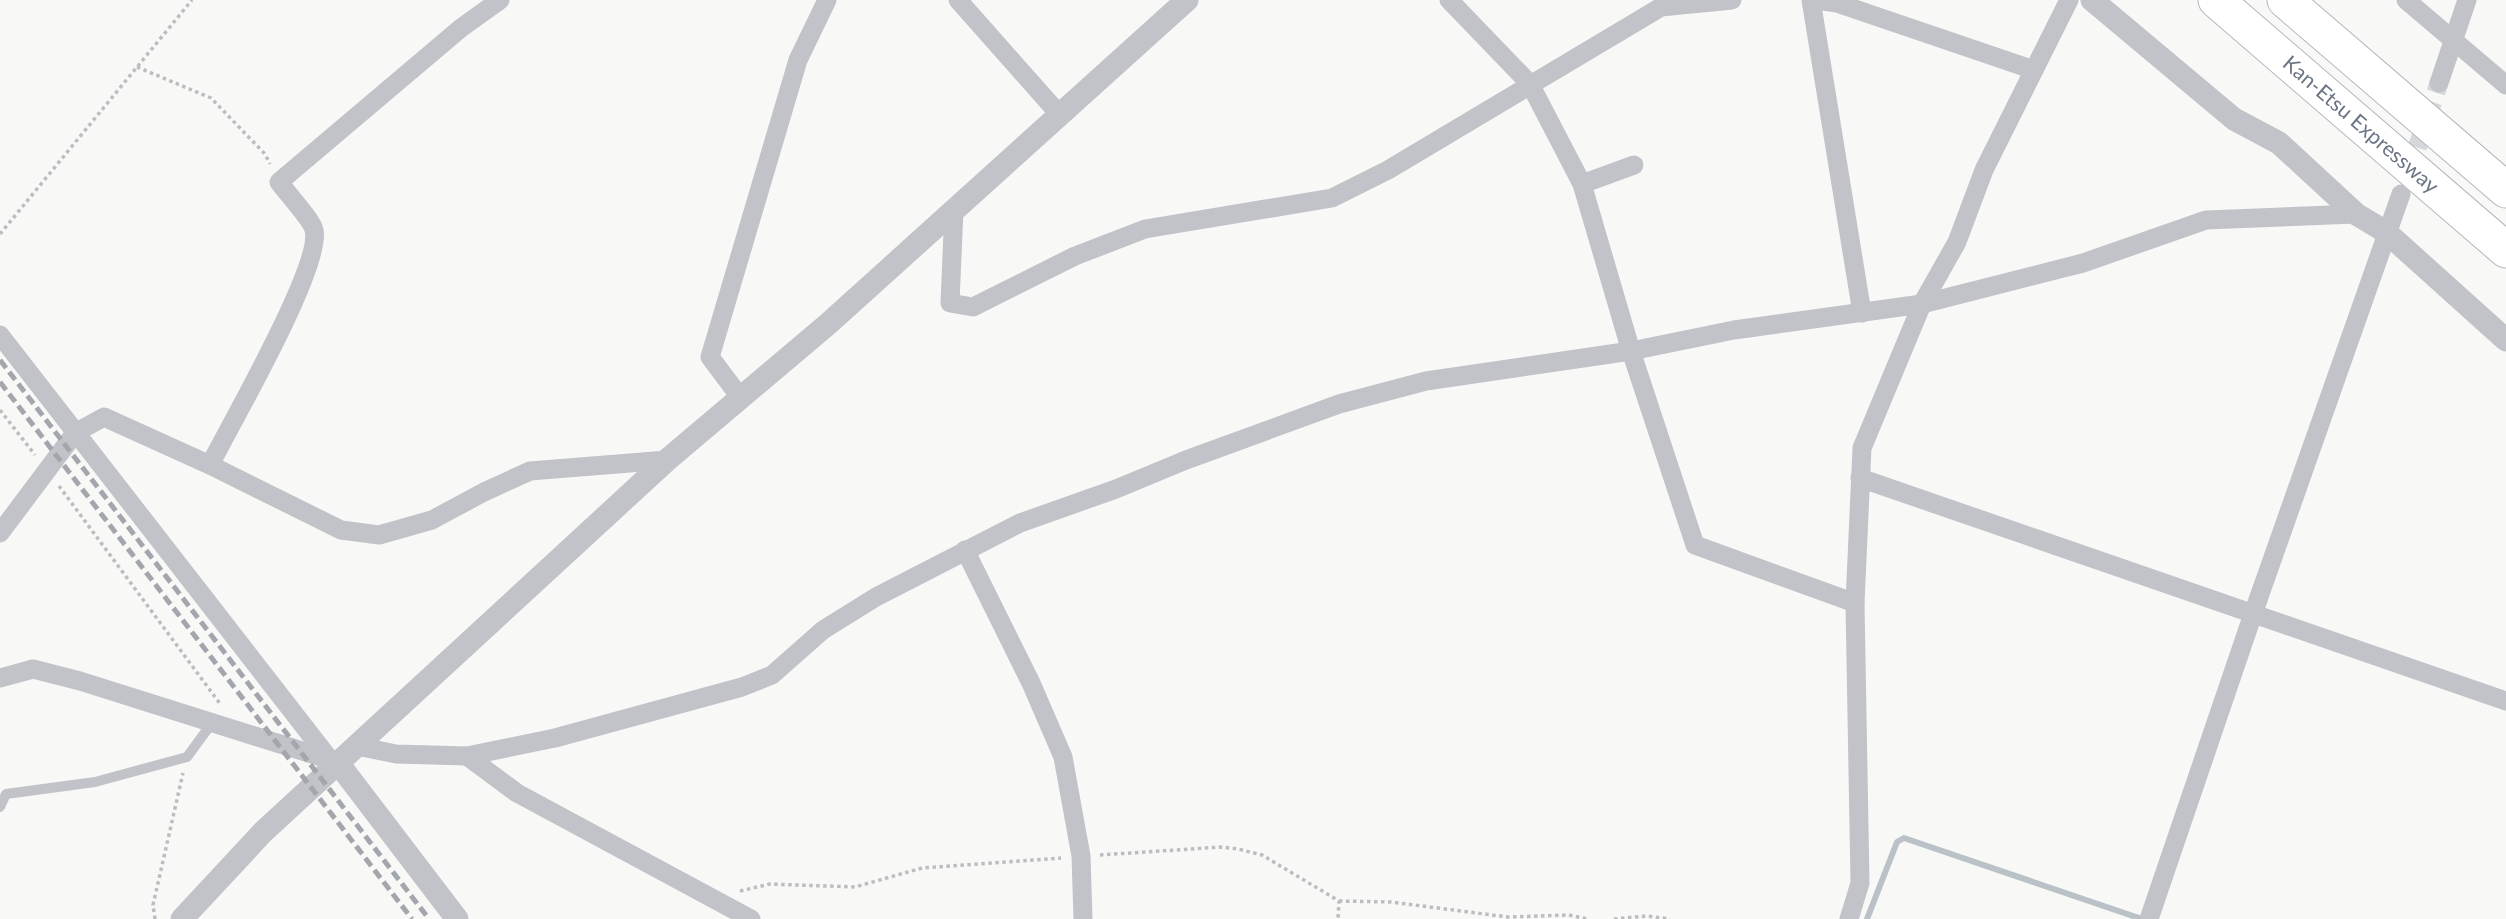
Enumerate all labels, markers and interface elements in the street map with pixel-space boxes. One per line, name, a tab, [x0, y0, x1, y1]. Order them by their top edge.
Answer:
street label: Kan-Etsu Expressway	[2279, 50, 2445, 198]

